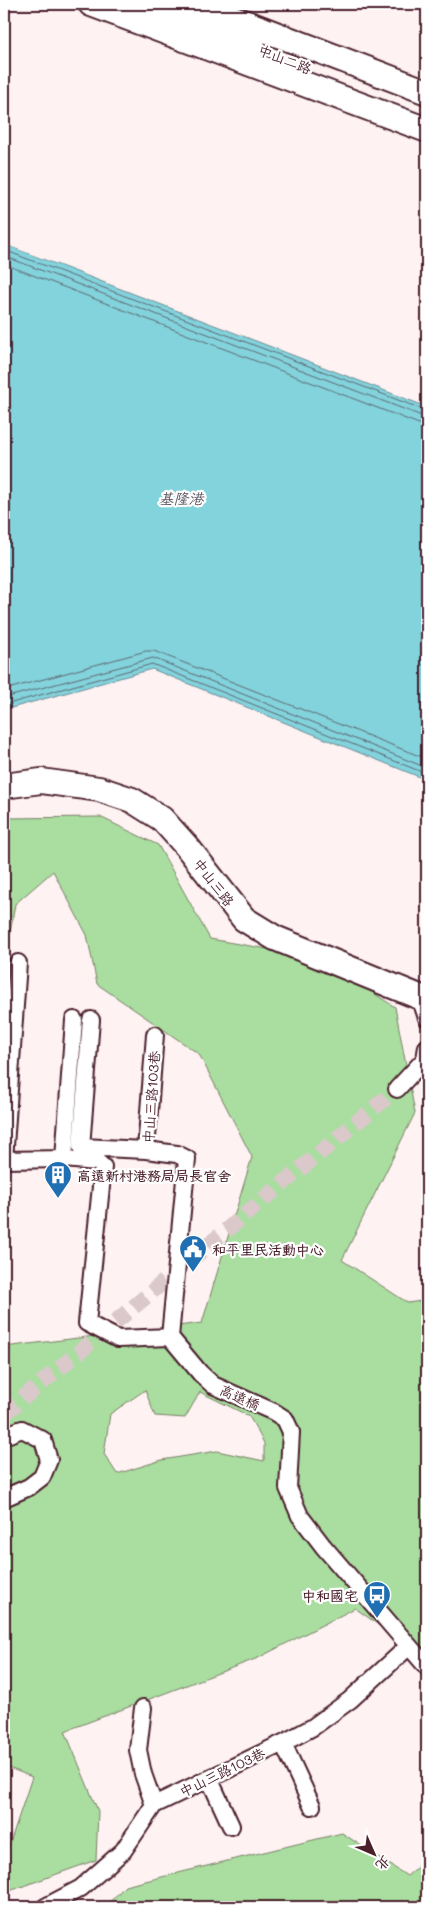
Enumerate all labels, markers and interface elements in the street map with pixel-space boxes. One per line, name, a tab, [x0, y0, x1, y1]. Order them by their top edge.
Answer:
street label: 中山二路	[255, 40, 315, 78]
water label: 基隆港	[158, 488, 205, 508]
street label: 中山三路	[189, 854, 239, 910]
street label: 中山三路103巷	[138, 1049, 164, 1144]
building icon: 高遠新村港務局局長官舍	[43, 1160, 73, 1199]
place label: 高遠新村港務局局長官舍	[77, 1166, 231, 1185]
public building icon: 和平里民活動中心	[178, 1234, 208, 1273]
place label: 和平里民活動中心	[212, 1240, 324, 1259]
street label: 高遠橋	[217, 1380, 263, 1414]
bus stop icon: 中和國宅	[362, 1580, 392, 1619]
place label: 中和國宅	[302, 1586, 358, 1605]
street label: 中山三路103巷	[176, 1743, 269, 1801]
north arrow	[348, 1828, 398, 1878]
text: 北	[372, 1852, 395, 1875]

